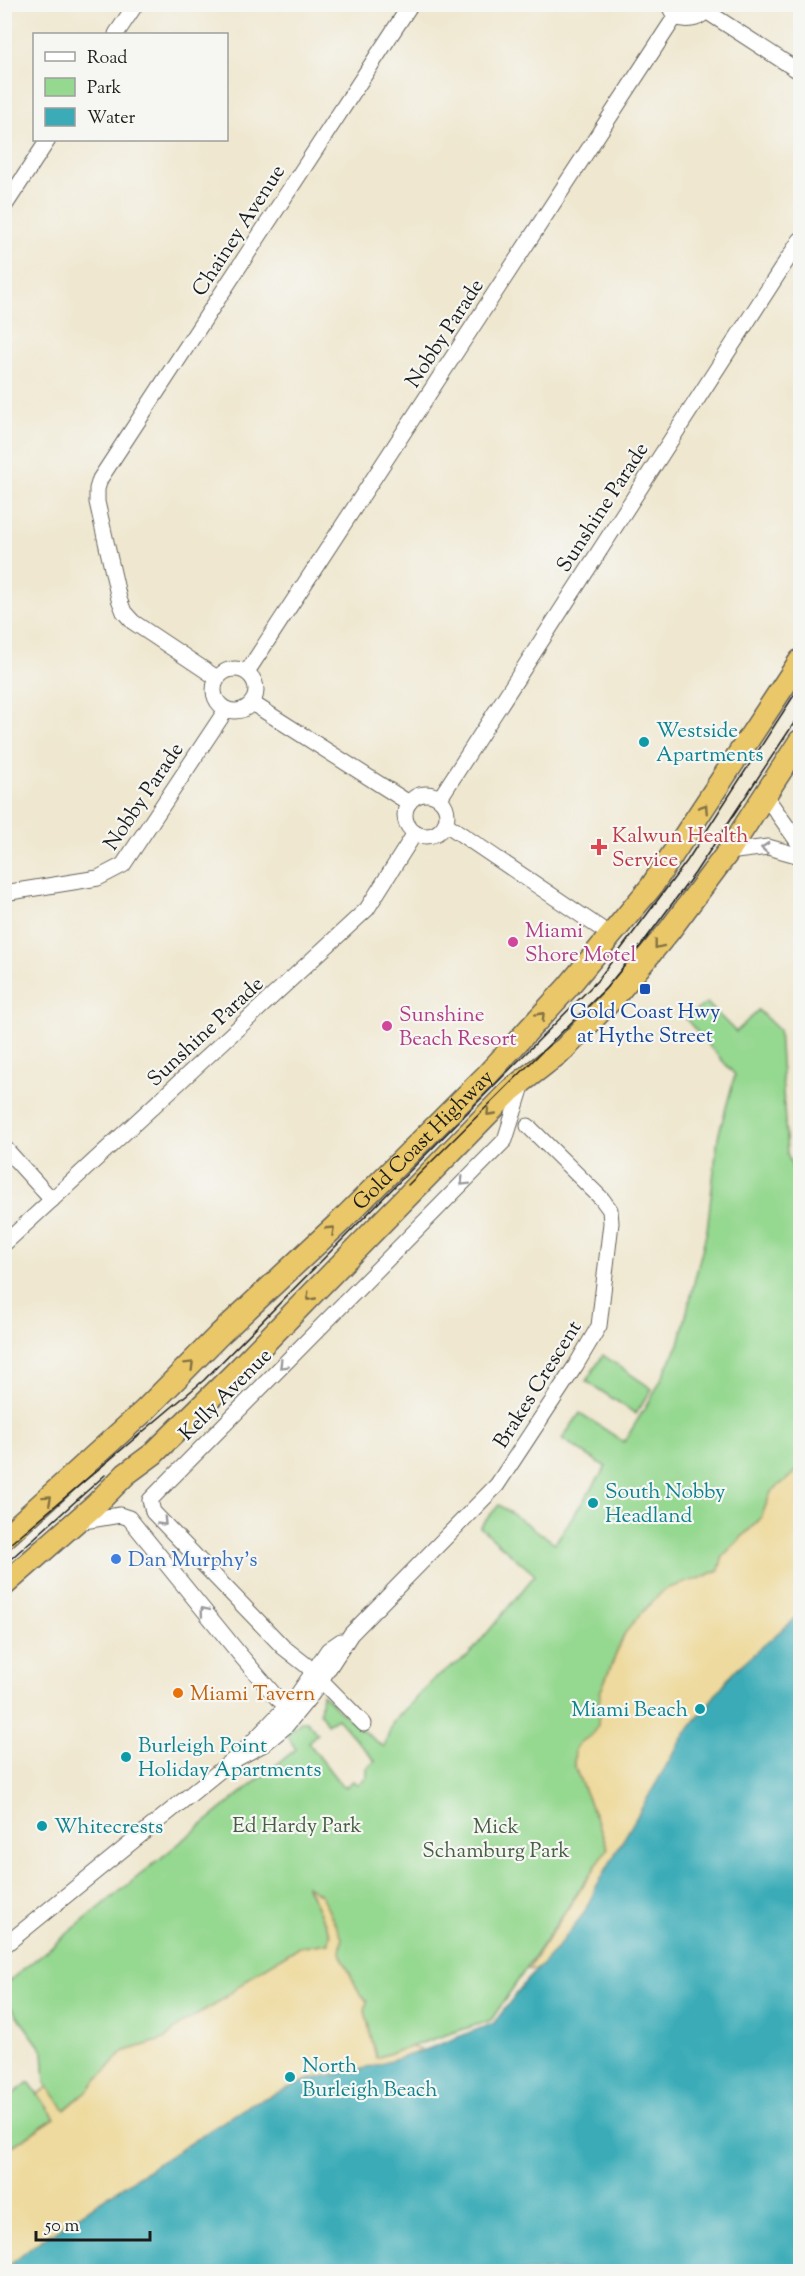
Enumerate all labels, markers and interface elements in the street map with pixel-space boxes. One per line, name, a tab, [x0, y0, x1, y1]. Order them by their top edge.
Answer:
legend	[33, 33, 228, 141]
text: Road	[87, 46, 127, 72]
text: Park	[87, 76, 122, 102]
text: Water	[87, 106, 136, 132]
street label: Chainey Avenue	[186, 159, 294, 303]
street label: Nobby Parade	[399, 274, 492, 394]
street label: Sunshine Parade	[550, 437, 657, 579]
place label: Westside Apartments	[656, 717, 764, 771]
marker: Westside Apartments	[637, 735, 651, 749]
street label: Nobby Parade	[97, 737, 192, 857]
one-way arrow	[697, 804, 709, 814]
place label: Kalwun Health Service	[612, 822, 748, 876]
marker: Kalwun Health Service	[590, 838, 608, 856]
one-way arrow	[760, 842, 769, 855]
place label: Miami Shore Motel	[525, 917, 636, 971]
marker: Miami Shore Motel	[506, 935, 520, 949]
one-way arrow	[655, 939, 666, 950]
street label: Sunshine Parade	[141, 970, 271, 1094]
marker: Gold Coast Hwy at Hythe Street	[638, 982, 652, 996]
place label: Gold Coast Hwy at Hythe Street	[570, 998, 721, 1052]
place label: Sunshine Beach Resort	[399, 1001, 517, 1055]
one-way arrow	[534, 1012, 545, 1023]
marker: Sunshine Beach Resort	[380, 1019, 394, 1033]
street label: Gold Coast Highway	[347, 1063, 502, 1218]
one-way arrow	[487, 1104, 498, 1115]
one-way arrow	[460, 1175, 471, 1185]
one-way arrow	[324, 1227, 335, 1238]
one-way arrow	[307, 1289, 318, 1300]
street label: Brakes Crescent	[487, 1315, 590, 1455]
street label: Kelly Avenue	[173, 1342, 280, 1449]
one-way arrow	[279, 1358, 290, 1369]
one-way arrow	[182, 1361, 193, 1372]
place label: South Nobby Headland	[605, 1478, 726, 1532]
one-way arrow	[41, 1495, 52, 1506]
marker: South Nobby Headland	[586, 1496, 600, 1510]
one-way arrow	[156, 1516, 167, 1526]
place label: Dan Murphy's	[128, 1546, 257, 1576]
marker: Dan Murphy's	[109, 1552, 123, 1566]
one-way arrow	[200, 1607, 211, 1618]
place label: Miami Tavern	[190, 1680, 316, 1710]
marker: Miami Tavern	[171, 1686, 185, 1700]
place label: Miami Beach	[571, 1696, 688, 1726]
marker: Miami Beach	[693, 1702, 707, 1716]
place label: Burleigh Point Holiday Apartments	[138, 1732, 321, 1786]
marker: Burleigh Point Holiday Apartments	[119, 1750, 133, 1764]
park label: Ed Hardy Park	[232, 1812, 362, 1842]
place label: Whitecrests	[54, 1813, 163, 1843]
park label: Mick Schamburg Park	[422, 1813, 570, 1867]
marker: Whitecrests	[35, 1819, 49, 1833]
place label: North Burleigh Beach	[302, 2052, 438, 2106]
marker: North Burleigh Beach	[283, 2070, 297, 2084]
scale bar	[36, 2204, 150, 2242]
text: 50 m	[44, 2214, 80, 2240]

